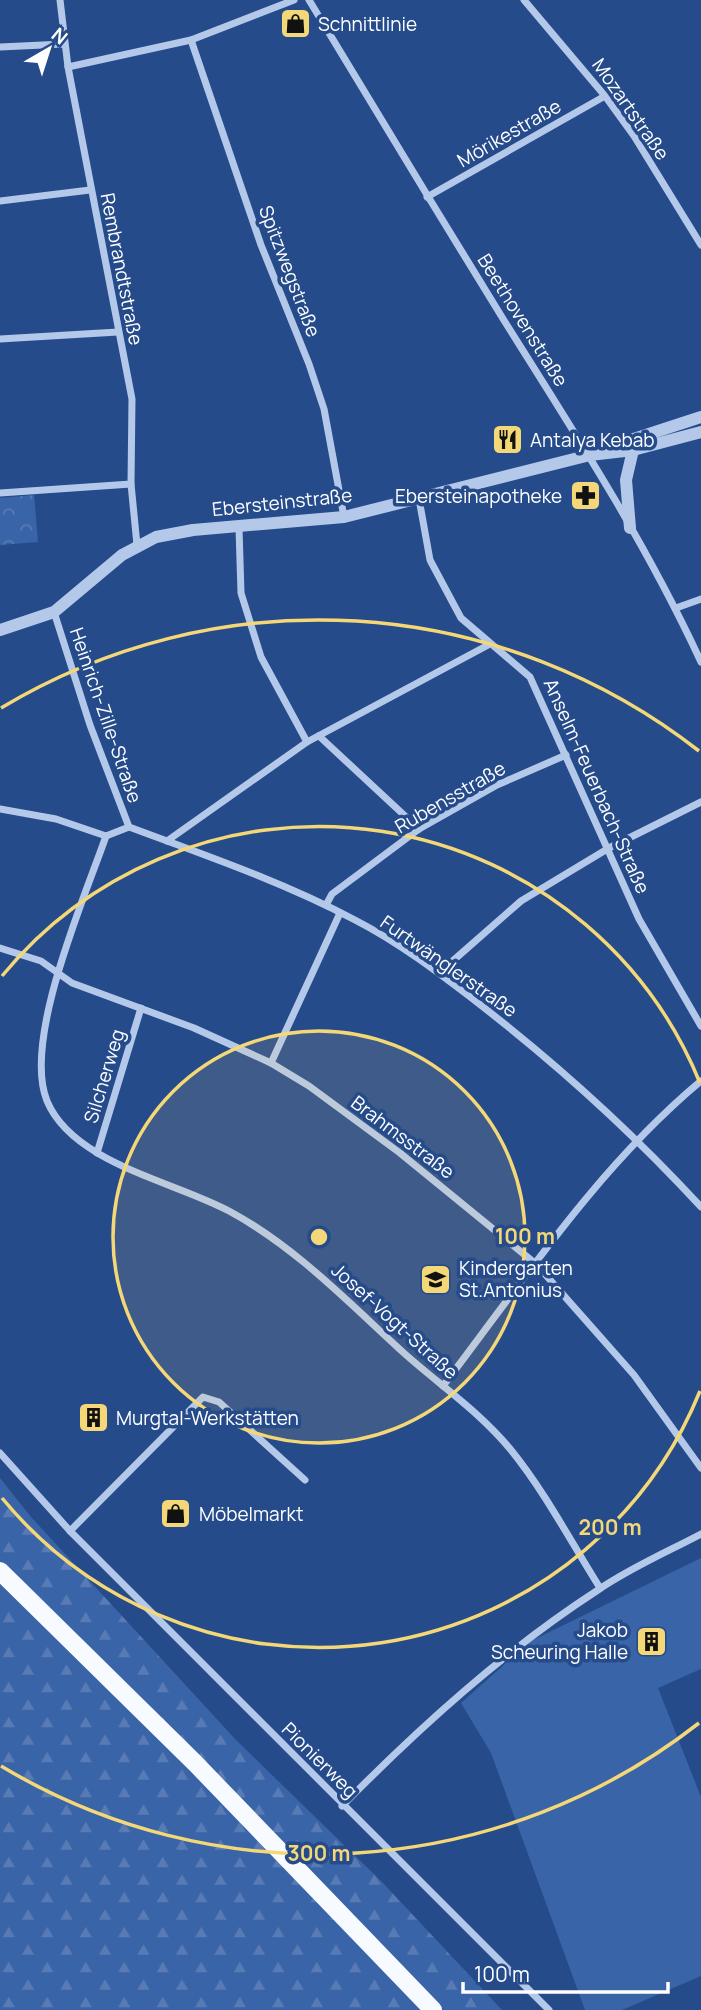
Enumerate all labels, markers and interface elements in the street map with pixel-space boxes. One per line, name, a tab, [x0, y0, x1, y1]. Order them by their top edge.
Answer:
shop icon: Schnittlinie	[278, 7, 312, 41]
place label: Schnittlinie	[318, 11, 417, 37]
north arrow	[14, 14, 84, 84]
text: N	[46, 21, 73, 50]
street label: Mozartstraße	[586, 53, 676, 165]
street label: Mörikestraße	[452, 93, 566, 173]
street label: Rembrandtstraße	[95, 191, 149, 347]
street label: Spitzwegstraße	[253, 202, 327, 340]
street label: Beethovenstraße	[472, 249, 574, 391]
restaurant icon: Antalya Kebab	[490, 423, 524, 457]
place label: Antalya Kebab	[530, 427, 655, 453]
pharmacy icon: Ebersteinapotheke	[568, 479, 602, 513]
street label: Ebersteinstraße	[211, 482, 353, 522]
place label: Ebersteinapotheke	[395, 483, 562, 509]
street label: Heinrich-Zille-Straße	[64, 624, 148, 806]
street label: Anselm-Feuerbach-Straße	[538, 674, 656, 898]
street label: Rubensstraße	[390, 755, 510, 839]
street label: Furtwänglerstraße	[375, 909, 523, 1023]
street label: Silcherweg	[77, 1026, 131, 1126]
street label: Brahmsstraße	[346, 1090, 460, 1184]
text: 100 m	[495, 1222, 555, 1250]
centre of rings	[307, 1225, 331, 1249]
place label: Kindergarten St.Antonius	[459, 1255, 573, 1303]
street label: Josef-Vogt-Straße	[326, 1257, 464, 1385]
school or university icon: Kindergarten St.Antonius	[419, 1262, 453, 1296]
building icon: Murgtal-Werkstätten	[76, 1401, 110, 1435]
place label: Murgtal-Werkstätten	[116, 1405, 299, 1431]
shop icon: Möbelmarkt	[159, 1497, 193, 1531]
place label: Möbelmarkt	[199, 1501, 304, 1527]
text: 200 m	[578, 1513, 642, 1541]
place label: Jakob Scheuring Halle	[491, 1617, 628, 1665]
building icon: Jakob Scheuring Halle	[634, 1624, 668, 1658]
street label: Pionierweg	[276, 1716, 364, 1804]
text: 300 m	[288, 1839, 350, 1867]
scale bar	[463, 1951, 668, 1995]
text: 100 m	[474, 1960, 530, 1988]

